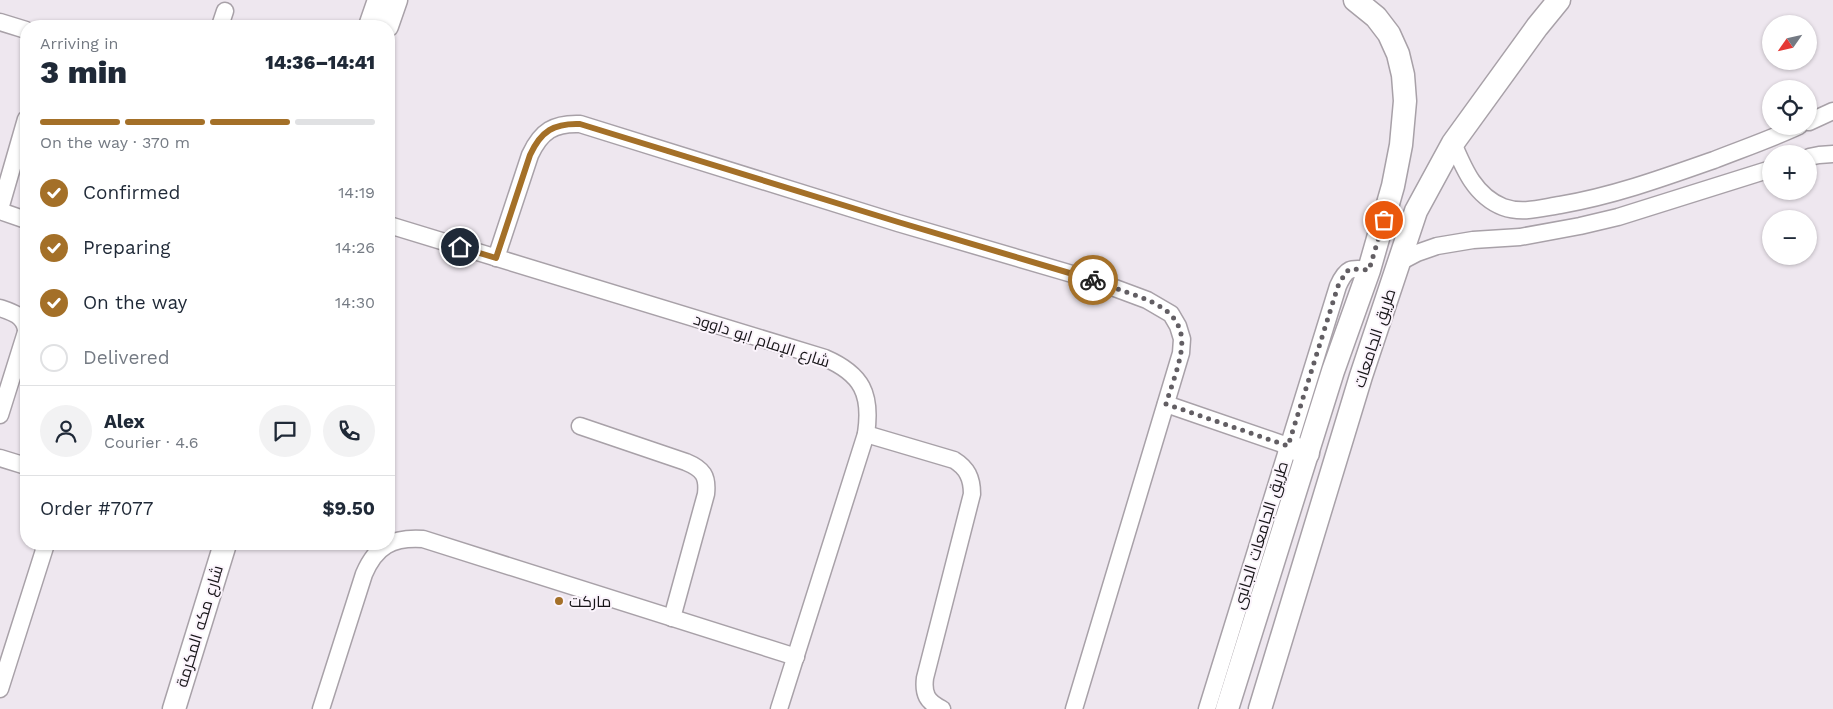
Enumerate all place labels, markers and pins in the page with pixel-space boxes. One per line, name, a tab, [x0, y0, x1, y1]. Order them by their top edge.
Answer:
pin	[1363, 199, 1405, 241]
pin	[439, 226, 481, 268]
place label: ماركت	[569, 592, 611, 611]
marker: ماركت	[553, 595, 565, 607]

